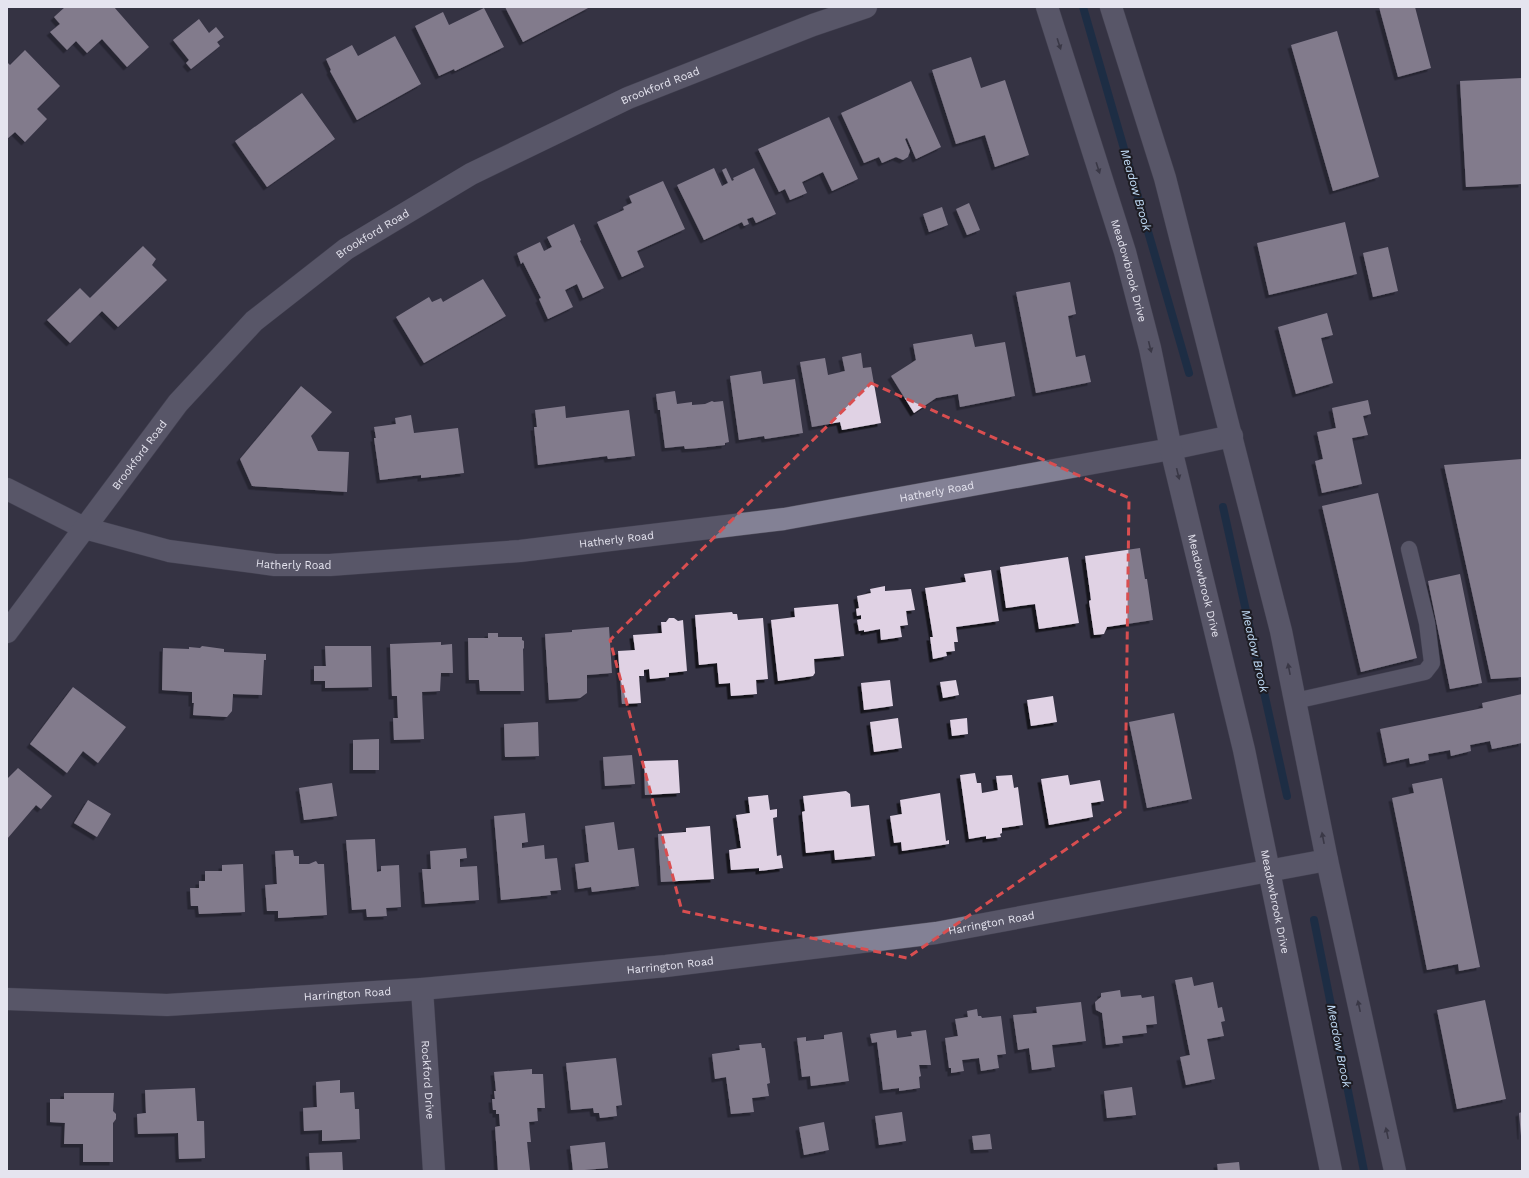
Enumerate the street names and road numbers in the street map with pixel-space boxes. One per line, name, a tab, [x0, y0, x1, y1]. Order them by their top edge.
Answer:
street label: Brookford Road	[618, 64, 701, 107]
street label: Brookford Road	[333, 206, 411, 261]
street label: Meadowbrook Drive	[1108, 217, 1149, 323]
street label: Brookford Road	[109, 418, 169, 492]
street label: Hatherly Road	[898, 478, 975, 504]
street label: Hatherly Road	[578, 528, 655, 550]
street label: Meadowbrook Drive	[1185, 532, 1223, 639]
street label: Hatherly Road	[255, 556, 331, 572]
street label: Meadowbrook Drive	[1258, 848, 1292, 955]
street label: Harrington Road	[947, 908, 1036, 937]
street label: Harrington Road	[626, 954, 715, 976]
street label: Harrington Road	[303, 984, 392, 1003]
street label: Rockford Drive	[419, 1040, 437, 1120]

